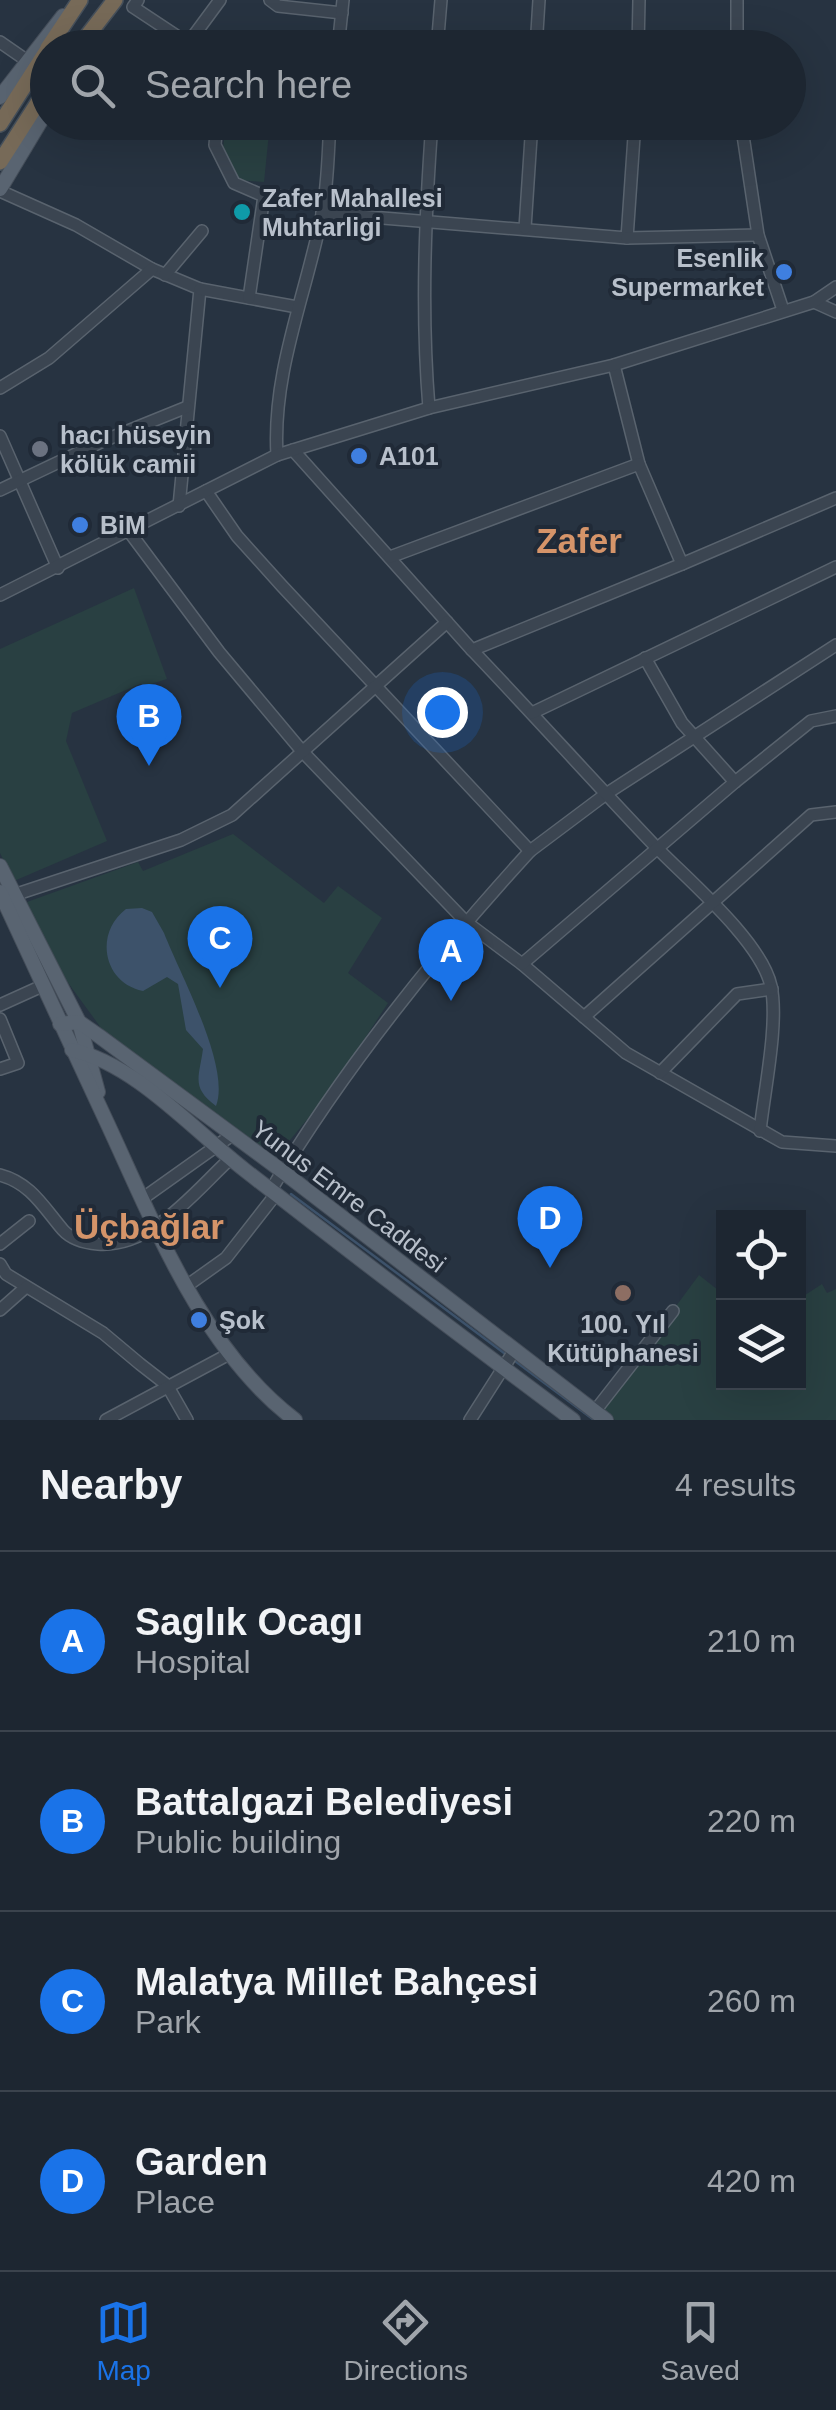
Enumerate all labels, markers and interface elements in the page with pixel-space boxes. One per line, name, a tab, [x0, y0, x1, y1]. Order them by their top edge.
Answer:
search box	[30, 30, 806, 140]
icon: search	[65, 58, 120, 113]
text: Search here	[145, 64, 352, 106]
place label: Zafer Mahallesi Muhtarligi	[262, 184, 443, 241]
marker: Zafer Mahallesi Muhtarligi	[231, 201, 253, 223]
place label: Esenlik Supermarket	[611, 244, 765, 301]
marker: Esenlik Supermarket	[773, 261, 795, 283]
place label: hacı hüseyin kölük camii	[60, 421, 211, 478]
marker: hacı hüseyin kölük camii	[29, 438, 51, 460]
place label: A101	[379, 442, 439, 470]
marker: A101	[348, 445, 370, 467]
place label: BiM	[100, 511, 146, 539]
marker: BiM	[69, 514, 91, 536]
district label: Zafer	[536, 521, 622, 560]
pin: B	[116, 684, 182, 766]
your location	[417, 687, 468, 738]
pin: C	[188, 906, 252, 988]
pin: A	[418, 918, 484, 1001]
street label: Yunus Emre Caddesi	[247, 1114, 451, 1278]
pin: D	[518, 1186, 582, 1268]
district label: Üçbağlar	[74, 1207, 224, 1246]
map controls	[716, 1210, 806, 1390]
button: locate	[716, 1210, 806, 1300]
marker: 100. Yıl Kütüphanesi	[612, 1282, 634, 1304]
button: layers	[716, 1300, 806, 1390]
place label: Şok	[219, 1306, 265, 1334]
marker: Şok	[188, 1309, 210, 1331]
place label: 100. Yıl Kütüphanesi	[547, 1310, 699, 1367]
text: Nearby	[40, 1461, 182, 1508]
text: 4 results	[675, 1467, 796, 1503]
text: Saglık Ocagı	[135, 1601, 363, 1643]
text: A	[61, 1623, 84, 1659]
text: 210 m	[707, 1623, 796, 1659]
text: Hospital	[135, 1644, 251, 1680]
text: Battalgazi Belediyesi	[135, 1781, 513, 1823]
text: B	[61, 1803, 84, 1839]
text: 220 m	[707, 1803, 796, 1839]
text: Public building	[135, 1824, 341, 1860]
text: Malatya Millet Bahçesi	[135, 1961, 538, 2003]
text: C	[61, 1983, 84, 2019]
text: 260 m	[707, 1983, 796, 2019]
text: Park	[135, 2004, 201, 2040]
text: Garden	[135, 2141, 268, 2183]
text: D	[61, 2163, 84, 2199]
text: 420 m	[707, 2163, 796, 2199]
text: Place	[135, 2184, 215, 2220]
tab: Map	[96, 2295, 151, 2387]
tab: Directions	[344, 2295, 468, 2387]
tab: Saved	[660, 2295, 740, 2387]

